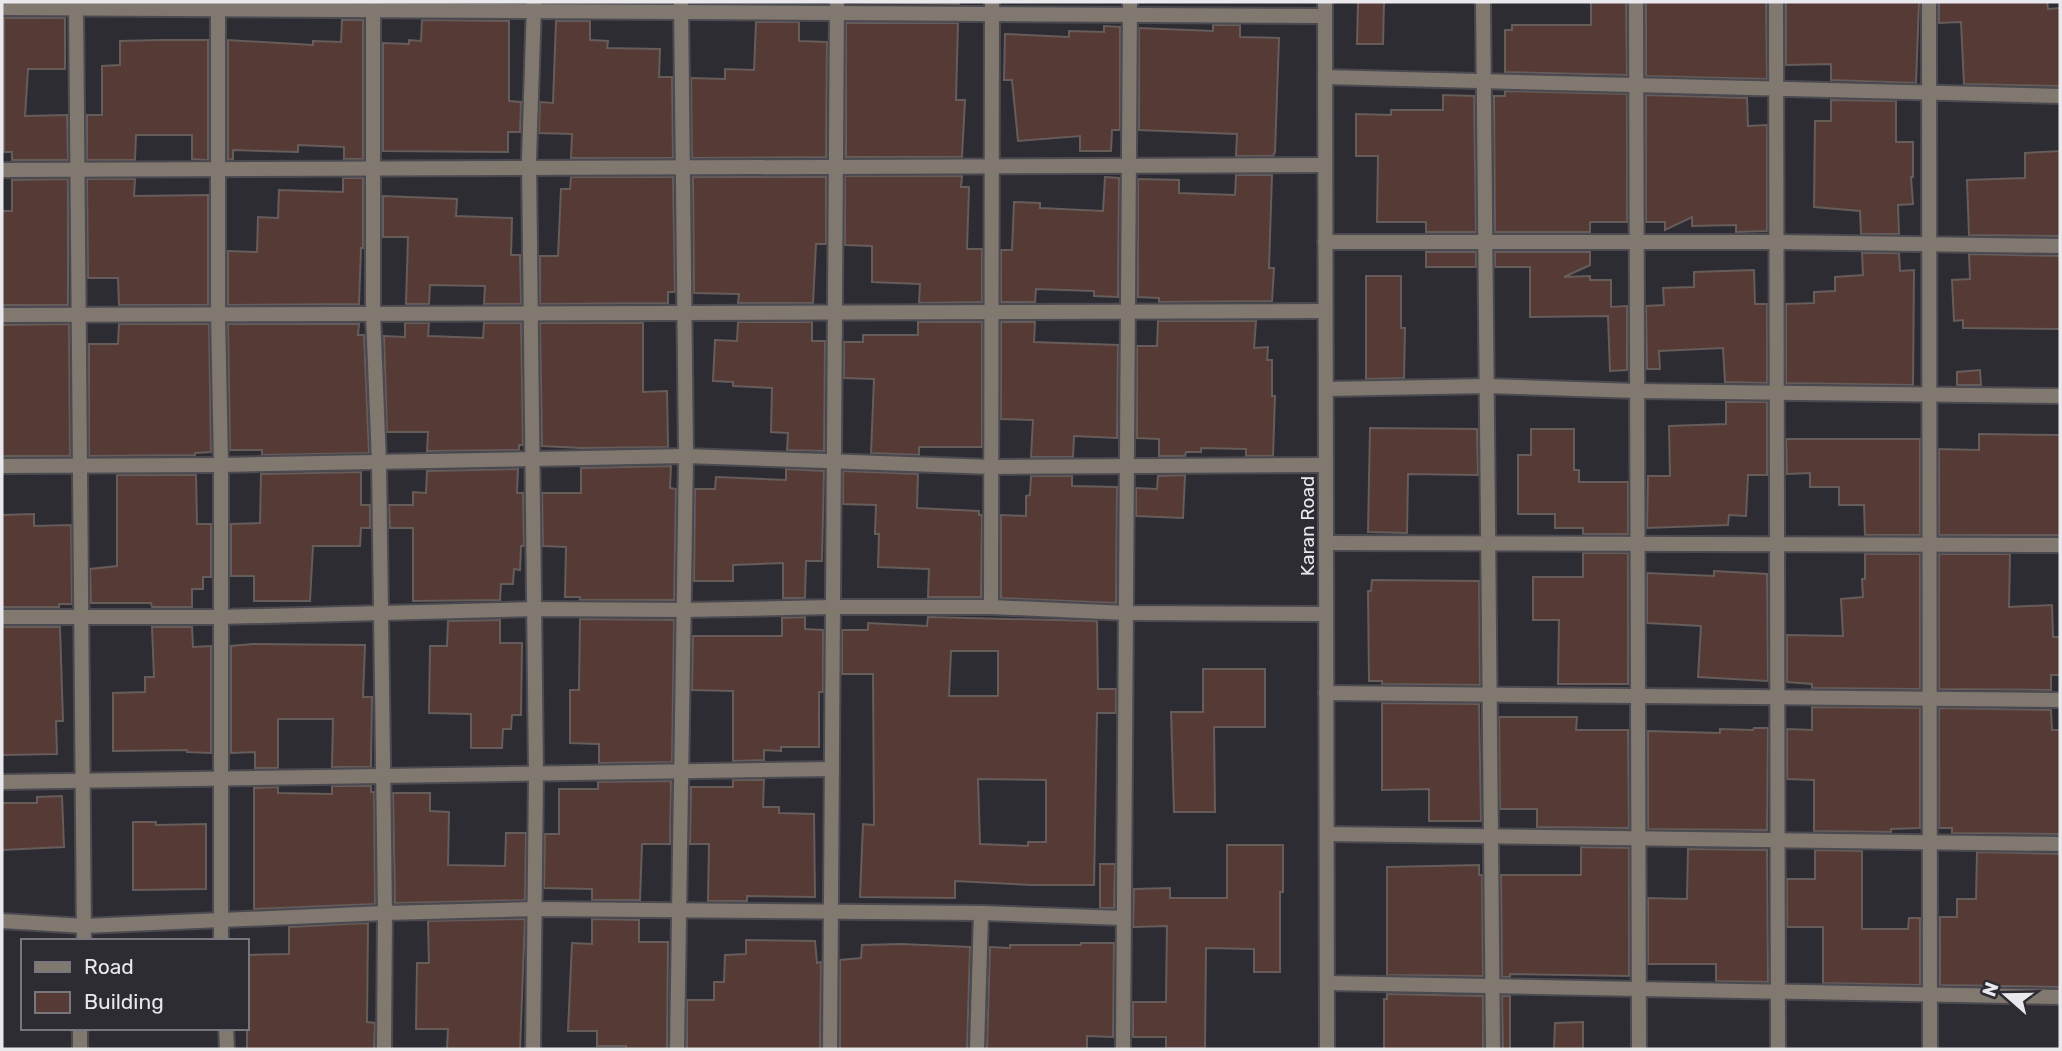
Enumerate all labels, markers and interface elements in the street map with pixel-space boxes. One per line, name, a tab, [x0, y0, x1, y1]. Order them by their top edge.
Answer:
street label: Karan Road	[1296, 476, 1319, 576]
legend	[21, 939, 248, 1030]
text: Road	[84, 954, 134, 979]
north arrow	[1971, 960, 2041, 1030]
text: N	[1977, 979, 2004, 1000]
text: Building	[84, 989, 164, 1014]

